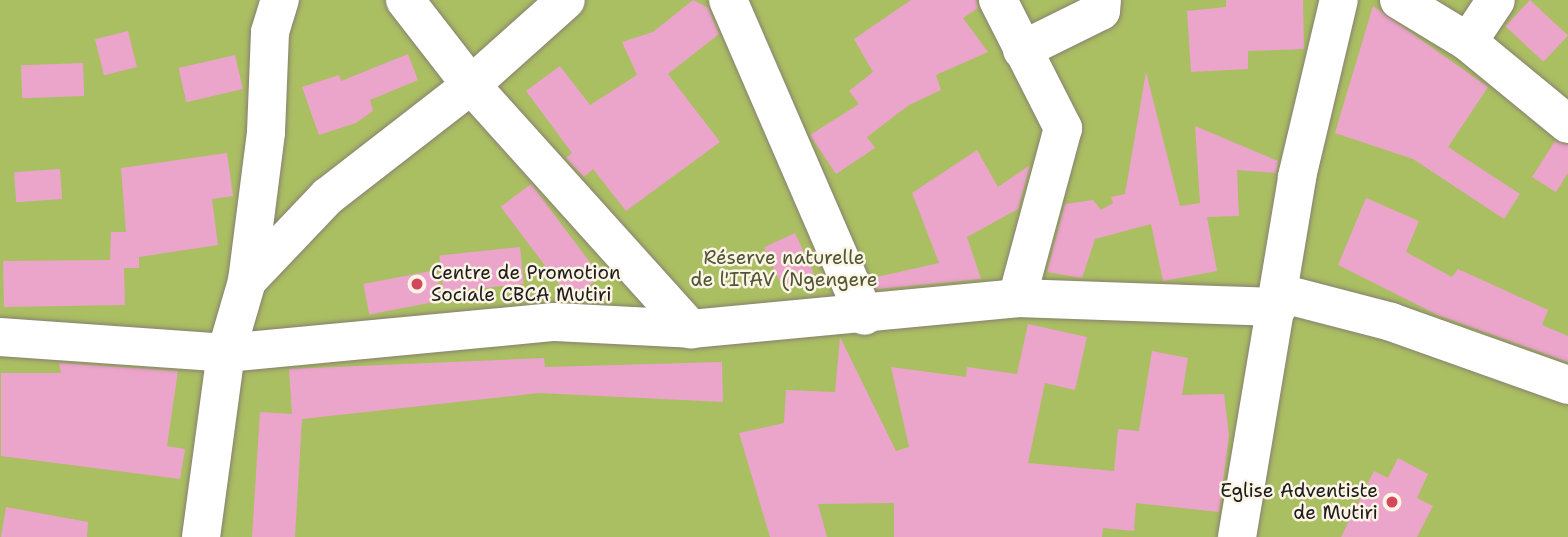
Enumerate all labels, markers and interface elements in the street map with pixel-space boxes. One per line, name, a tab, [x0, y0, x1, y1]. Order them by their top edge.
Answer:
park label: Réserve naturelle de l'ITAV (Ngengere	[691, 247, 877, 291]
place label: Centre de Promotion Sociale CBCA Mutiri	[431, 262, 621, 306]
marker: Centre de Promotion Sociale CBCA Mutiri	[409, 276, 425, 292]
place label: Eglise Adventiste de Mutiri	[1220, 480, 1378, 524]
marker: Eglise Adventiste de Mutiri	[1384, 494, 1400, 510]

